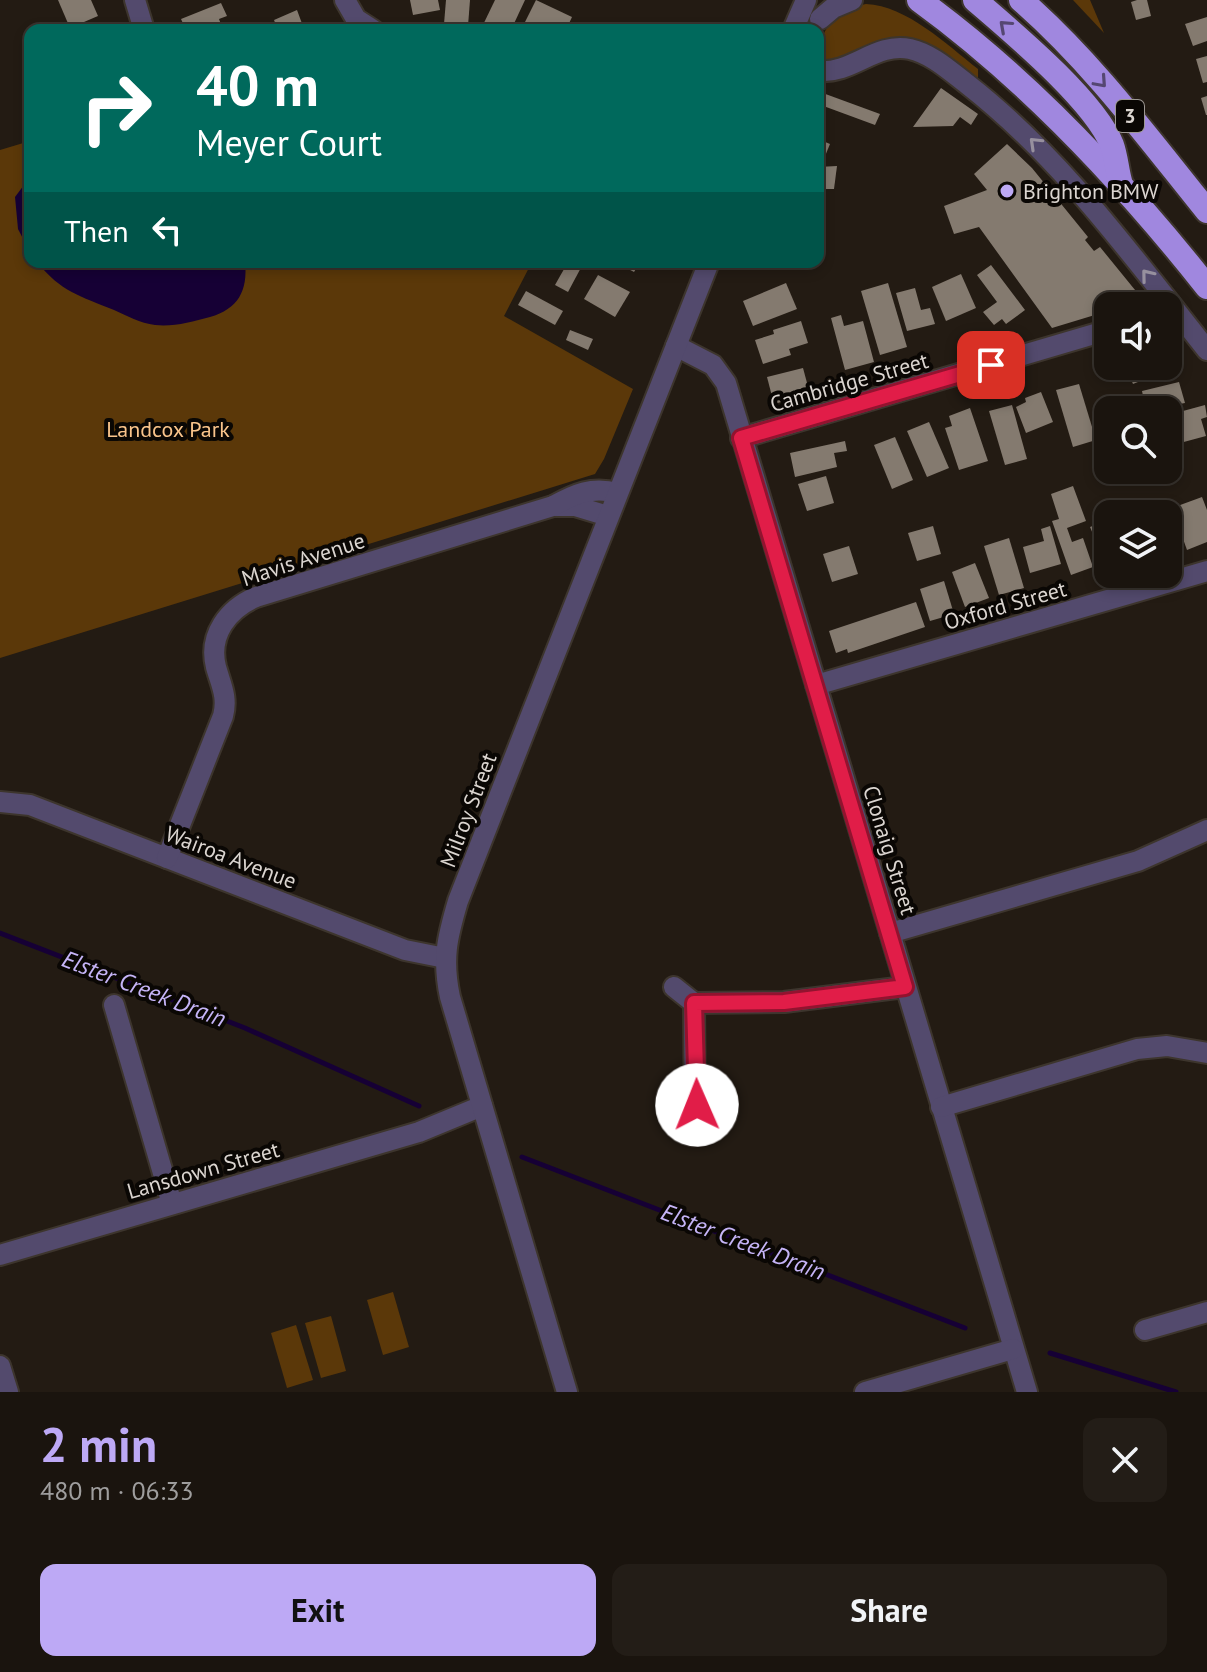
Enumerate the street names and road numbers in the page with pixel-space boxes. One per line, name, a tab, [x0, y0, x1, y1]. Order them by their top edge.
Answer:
road number: 3	[1116, 100, 1144, 132]
street label: Cambridge Street	[767, 346, 932, 418]
street label: Mavis Avenue	[238, 526, 368, 592]
street label: Oxford Street	[941, 574, 1070, 636]
street label: Milroy Street	[433, 748, 503, 871]
street label: Clonaig Street	[857, 782, 923, 918]
street label: Wairoa Avenue	[161, 819, 301, 895]
street label: Lansdown Street	[124, 1135, 283, 1205]

